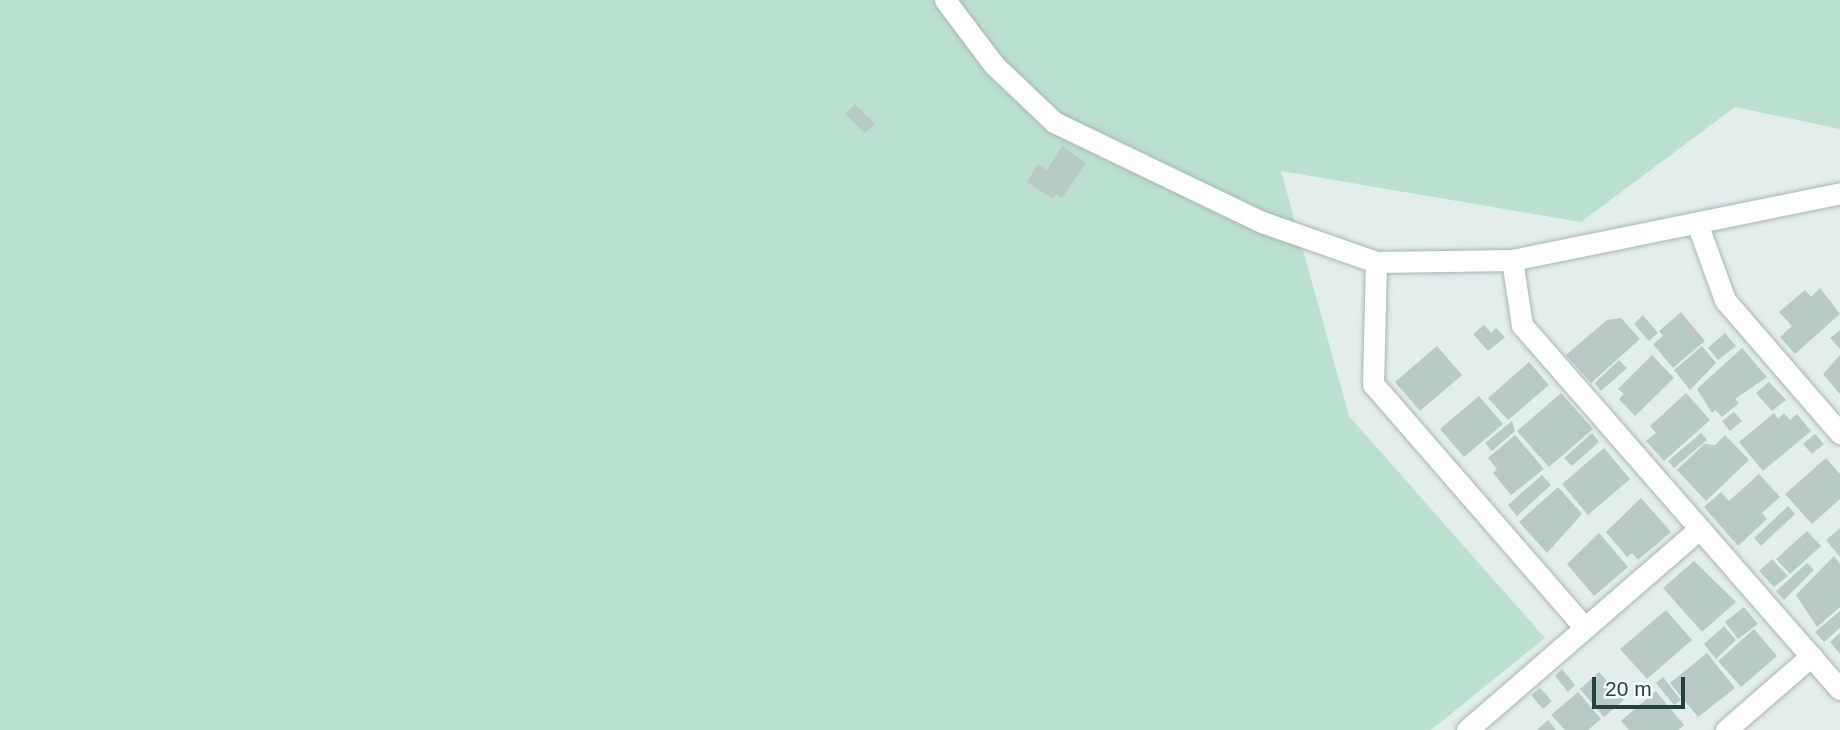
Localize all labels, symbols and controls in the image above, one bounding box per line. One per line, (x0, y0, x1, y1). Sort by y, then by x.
scale bar (1595, 664, 1688, 708)
text: 20 m (1605, 677, 1652, 700)

